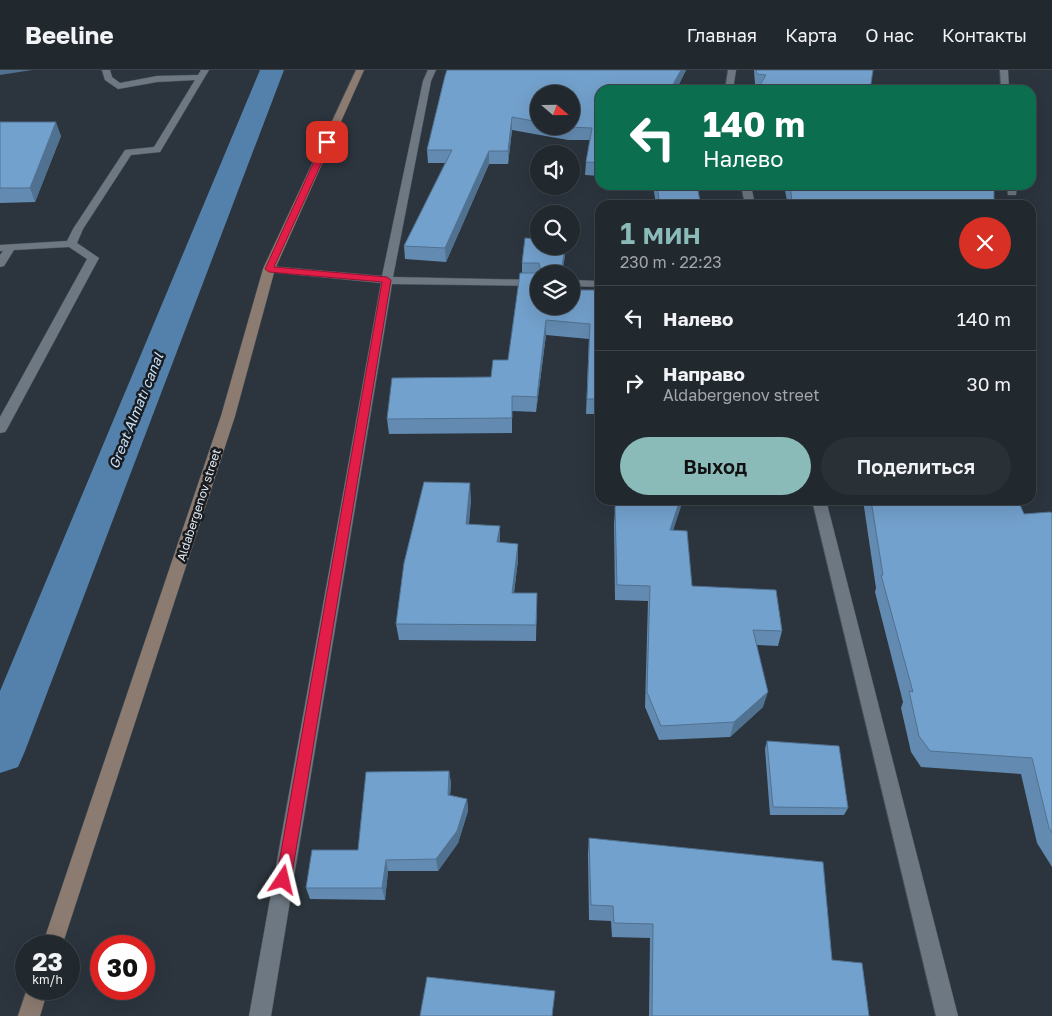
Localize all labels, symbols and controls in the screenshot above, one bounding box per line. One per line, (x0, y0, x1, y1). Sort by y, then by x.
text: Beeline (25, 20, 114, 49)
text: Главная (687, 24, 757, 46)
text: Карта (785, 24, 837, 46)
text: О нас (865, 24, 914, 46)
text: Контакты (942, 24, 1027, 46)
north arrow (530, 85, 580, 135)
map controls (530, 85, 580, 315)
text: 140 m (703, 103, 805, 145)
icon: left (620, 105, 685, 170)
pin (306, 121, 348, 163)
icon: arrive (313, 128, 341, 156)
button: sound (530, 145, 580, 195)
text: Налево (703, 145, 783, 172)
button: search (530, 205, 580, 255)
text: 1 мин (620, 215, 701, 251)
button: close (959, 217, 1011, 269)
text: 230 m · 22:23 (620, 252, 722, 272)
button: layers (530, 265, 580, 315)
icon: left (620, 304, 648, 332)
text: Налево (663, 307, 733, 330)
text: 140 m (957, 307, 1011, 330)
water label: Great Almatı canal (105, 350, 167, 471)
text: Направо (663, 362, 745, 385)
icon: right (620, 369, 648, 397)
text: 30 m (967, 372, 1011, 395)
text: Aldabergenov street (663, 385, 820, 405)
button: Выход (620, 437, 811, 495)
button: Поделиться (821, 437, 1011, 495)
street label: Aldabergenov street (173, 447, 224, 563)
position arrow (256, 853, 308, 905)
speed limit sign: 30 (90, 935, 155, 1000)
text: 23 (32, 946, 63, 977)
text: km/h (32, 972, 63, 987)

